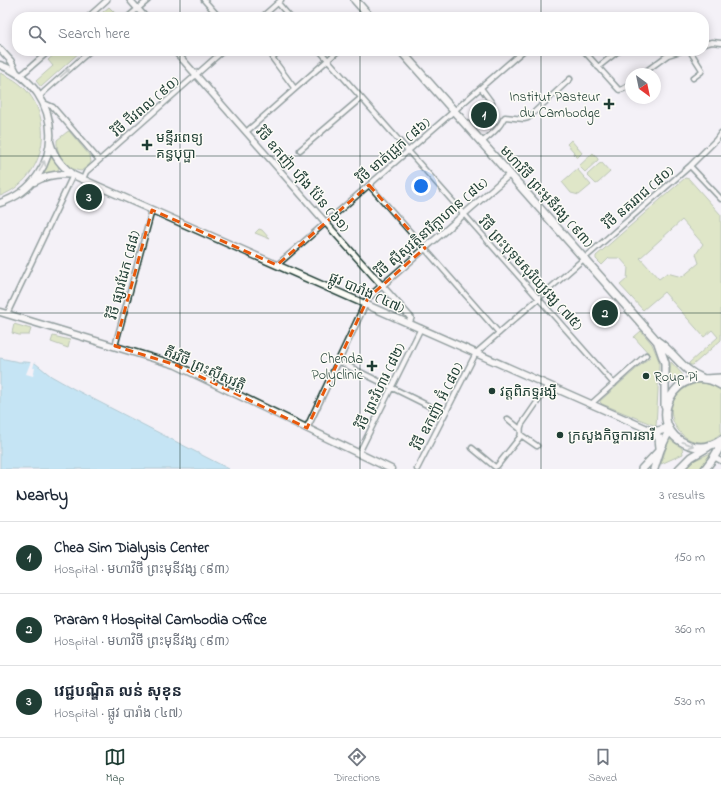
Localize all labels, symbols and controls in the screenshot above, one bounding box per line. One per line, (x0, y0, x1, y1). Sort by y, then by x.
search box (12, 12, 709, 56)
icon: search (26, 23, 48, 45)
text: Search here (58, 23, 130, 45)
north arrow (625, 68, 661, 104)
one-way arrow (60, 69, 70, 78)
street label: វិថី ជីវពល (៩០) (107, 72, 184, 143)
place label: Institut Pasteur du Cambodge (509, 87, 601, 125)
marker: Institut Pasteur du Cambodge (603, 98, 615, 110)
pin: 1 (471, 100, 497, 130)
street label: វិថី មាត់ជ្រូក (៨៦) (352, 113, 436, 190)
street label: វិថី ឧកញ៉ា ហ៊ីង ប៉ែន (៦១) (250, 122, 354, 237)
place label: មន្ទីរពេទ្យ គន្ធបុប្ផា (156, 128, 203, 165)
marker: មន្ទីរពេទ្យ គន្ធបុប្ផា (141, 139, 153, 151)
street label: មហាវិថី ព្រះមុនីវង្ស (៩៣) (494, 141, 598, 253)
one-way arrow (39, 160, 46, 172)
street label: វិថី នគររាជ (៨០) (599, 161, 679, 235)
street label: វិថី ស៊ីសុវត្ថិនារីក្លាហាន (៨៤) (371, 173, 493, 283)
your location (411, 176, 431, 196)
pin: 3 (76, 182, 102, 212)
street label: វិថី ព្រះបុទុមសុរិយ្យវង្ស (៧៥) (473, 212, 587, 336)
street label: វិថី ផ្សារដែក (៨៨) (102, 229, 146, 323)
street label: ផ្លូវ បារាំង (៤៧) (325, 267, 408, 320)
pin: 2 (592, 298, 618, 328)
street label: វិថី ព្រះវិហារ (៨២) (351, 340, 411, 434)
street label: តីរវិថី ព្រះស៊ីសុវត្តិ (160, 342, 249, 397)
place label: Chenda Polyclinic (312, 349, 364, 387)
street label: វិថី ឧកញ៉ា អ៊ំ (៨០) (407, 359, 469, 455)
marker: Chenda Polyclinic (366, 360, 378, 372)
place label: Roup Pi (654, 367, 698, 388)
marker: Roup Pi (641, 371, 651, 381)
place label: វត្តពិភទ្ទរង្សី (500, 382, 557, 403)
marker: វត្តពិភទ្ទរង្សី (487, 386, 497, 396)
place label: ក្រសួងកិច្ចការនារី (568, 426, 655, 447)
marker: ក្រសួងកិច្ចការនារី (555, 430, 565, 440)
one-way arrow (682, 440, 694, 448)
text: Nearby (16, 483, 68, 508)
text: 3 results (659, 486, 705, 505)
text: Chea Sim Dialysis Center (54, 537, 209, 559)
text: 1 (27, 548, 31, 567)
text: 150 m (674, 548, 705, 567)
text: Hospital · មហាវិថី ព្រះមុនីវង្ស (៩៣) (54, 560, 229, 579)
text: Praram 9 Hospital Cambodia Office (54, 609, 267, 631)
text: 2 (26, 620, 32, 639)
text: 360 m (675, 620, 705, 639)
text: Hospital · មហាវិថី ព្រះមុនីវង្ស (៩៣) (54, 632, 229, 651)
text: វេជ្ជបណ្ឌិត លន់ សុខុន (54, 681, 182, 703)
text: 3 (26, 692, 32, 711)
text: 530 m (673, 692, 705, 711)
text: Hospital · ផ្លូវ បារាំង (៤៧) (54, 704, 182, 723)
tab: Map (104, 746, 126, 786)
tab: Directions (334, 746, 380, 786)
tab: Saved (588, 746, 617, 786)

